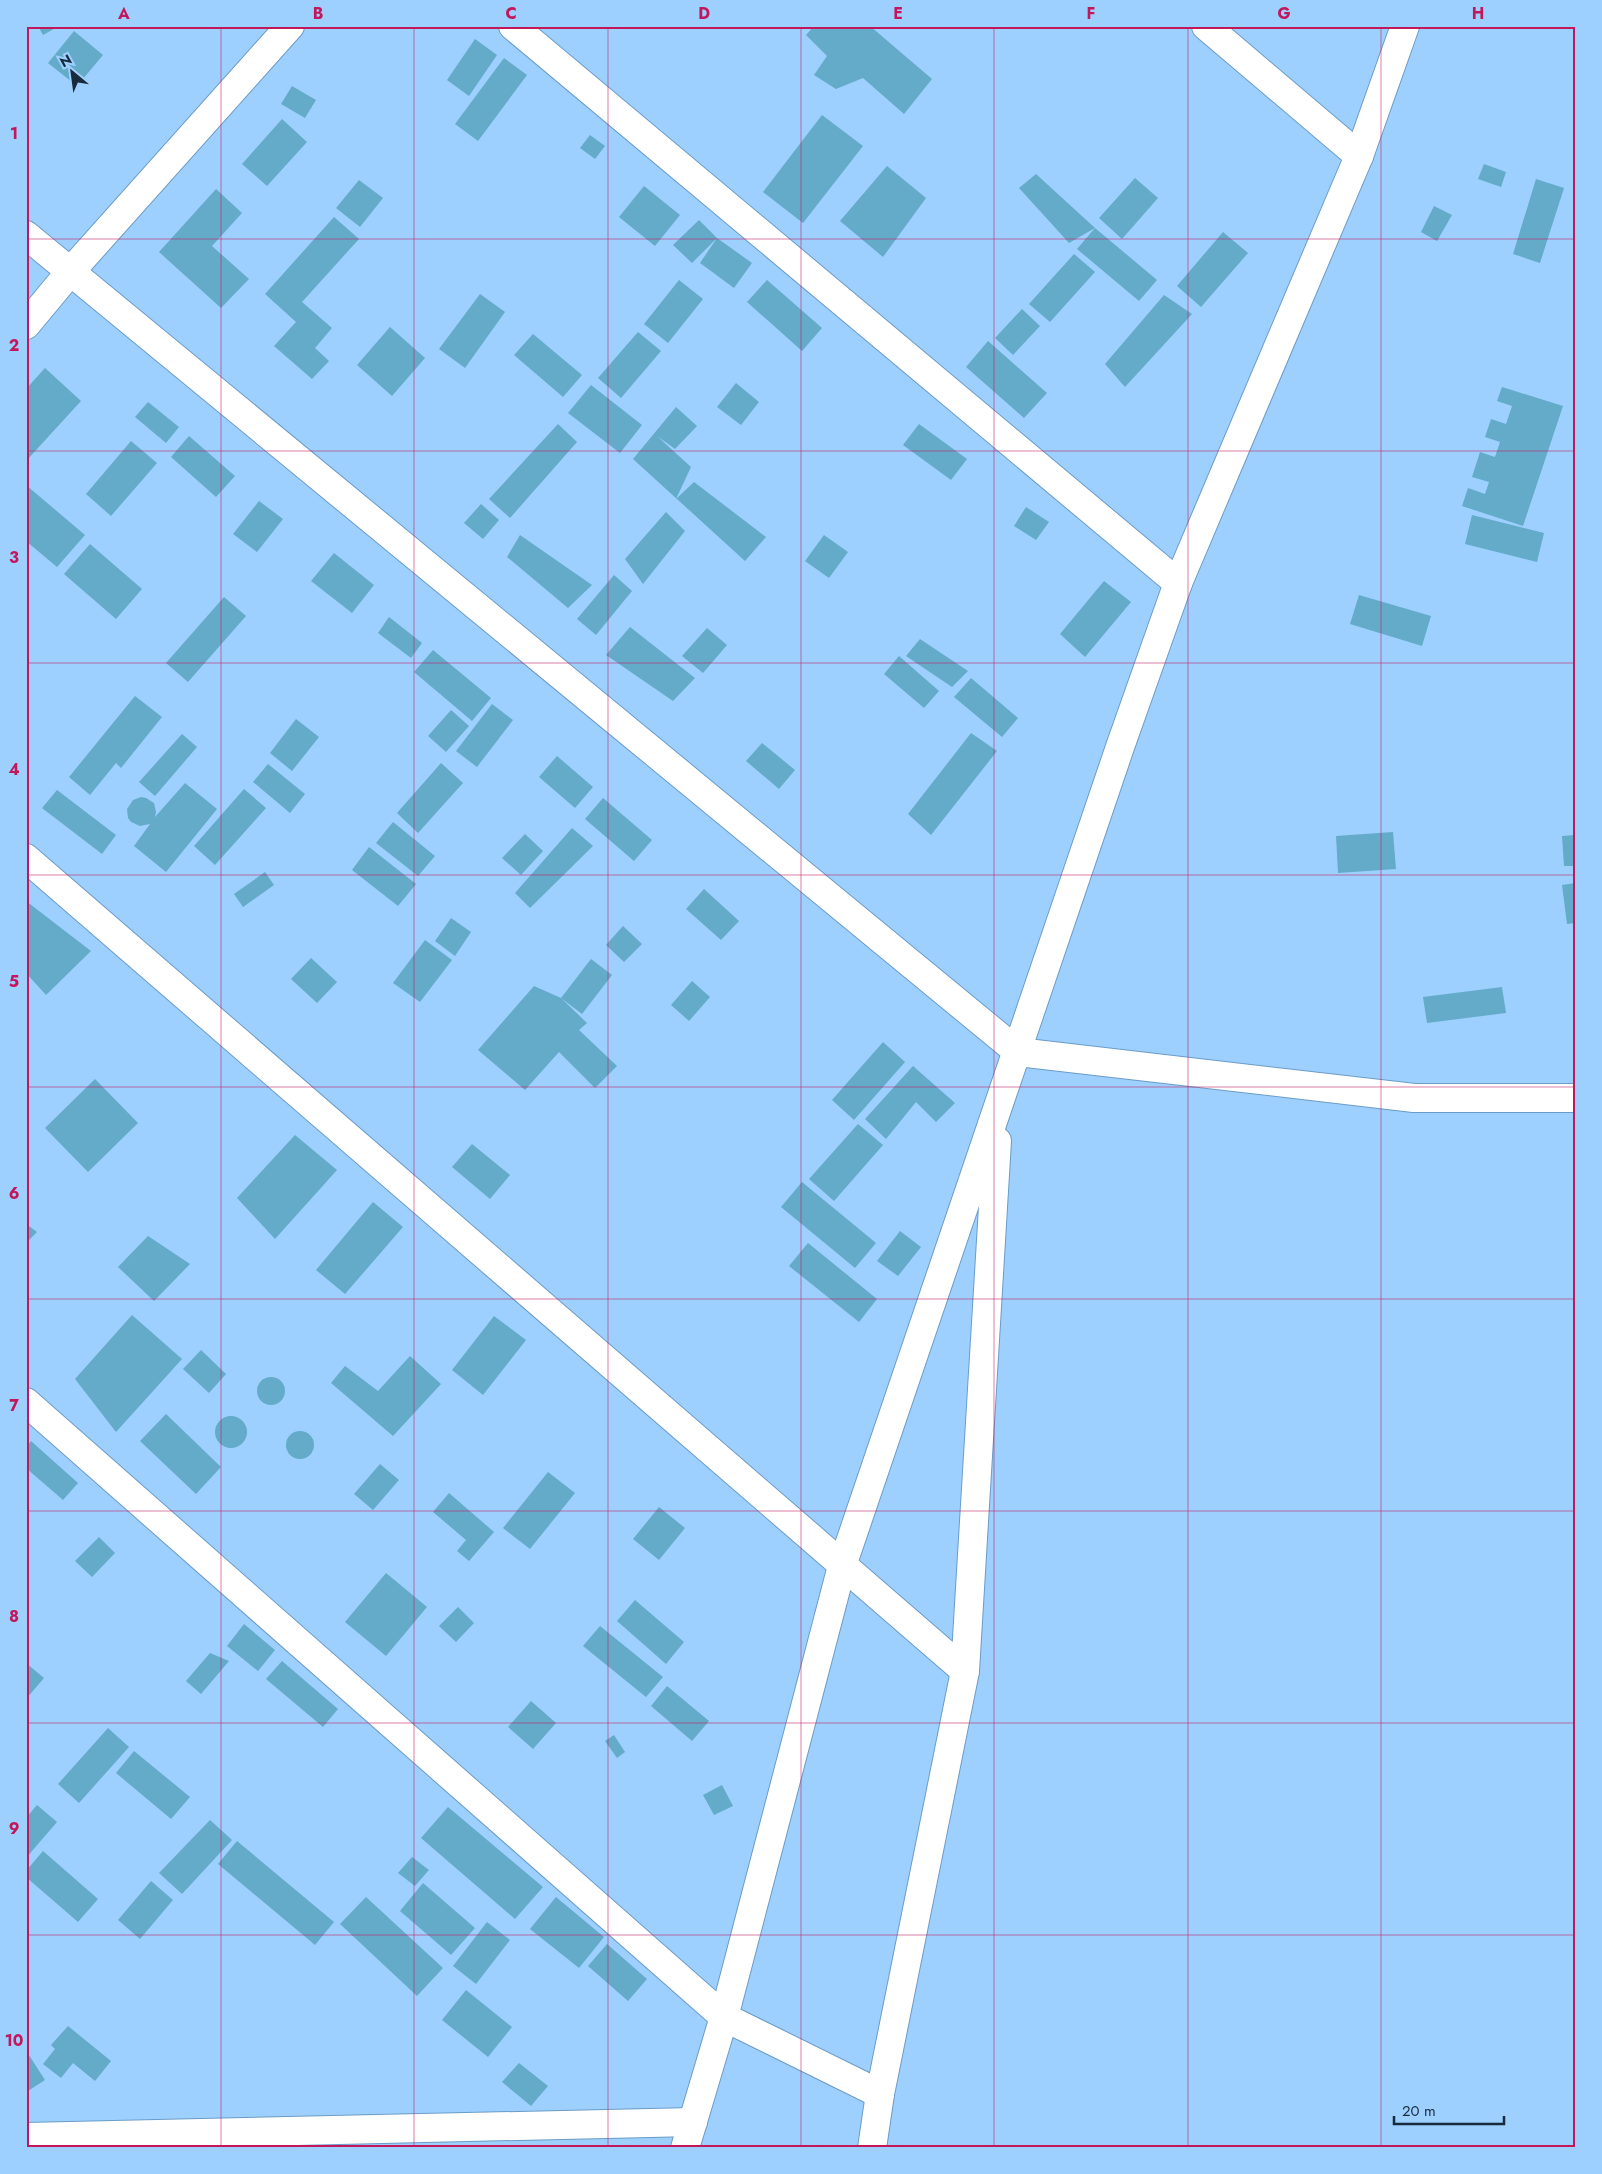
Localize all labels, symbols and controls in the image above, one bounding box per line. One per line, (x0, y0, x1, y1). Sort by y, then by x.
text: A (117, 2, 130, 25)
text: B (313, 2, 323, 25)
text: C (505, 2, 517, 25)
text: D (698, 2, 710, 25)
text: E (893, 2, 903, 25)
text: F (1087, 2, 1095, 25)
text: G (1277, 2, 1291, 25)
text: H (1472, 2, 1484, 25)
north arrow (48, 48, 98, 98)
text: N (56, 49, 75, 72)
text: 1 (10, 122, 18, 145)
text: 2 (9, 334, 19, 357)
text: 3 (9, 546, 19, 569)
text: 4 (8, 758, 20, 781)
text: 5 (9, 970, 19, 993)
text: 6 (9, 1182, 19, 1205)
text: 7 (9, 1394, 19, 1417)
text: 8 (9, 1605, 19, 1628)
text: 9 (9, 1817, 19, 1840)
text: 10 (5, 2029, 23, 2052)
scale bar (1394, 2094, 1504, 2126)
text: 20 m (1402, 2100, 1436, 2122)

